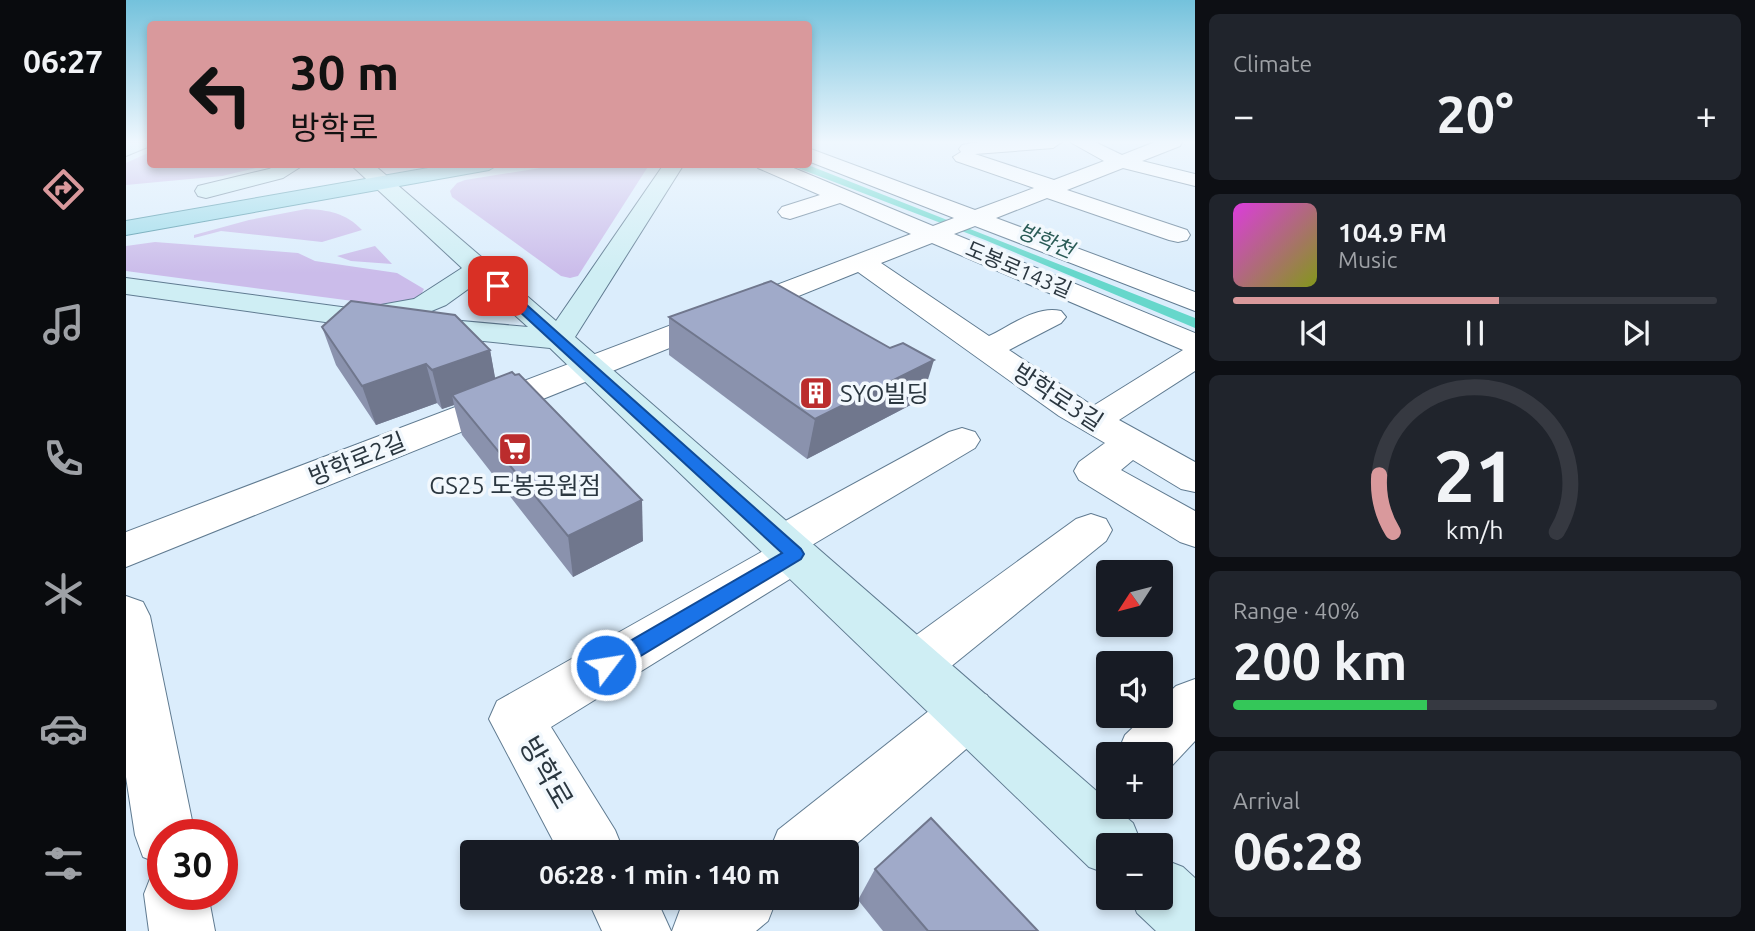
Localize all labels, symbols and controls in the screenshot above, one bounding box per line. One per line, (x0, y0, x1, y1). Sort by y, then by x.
text: 06:27 (23, 43, 103, 79)
text: 30 m (290, 44, 399, 99)
icon: left (175, 49, 266, 140)
text: Climate (1233, 51, 1312, 76)
text: 20° (1436, 85, 1514, 143)
text: − (1233, 94, 1254, 136)
text: + (1696, 94, 1717, 136)
text: 방학로 (290, 109, 378, 145)
icon: directions (39, 165, 88, 214)
water label: 방학천 (1015, 218, 1080, 263)
text: 104.9 FM (1338, 218, 1447, 247)
street label: 도봉로143길 (962, 236, 1076, 302)
text: Music (1338, 247, 1397, 272)
pin (468, 256, 528, 316)
icon: arrive (479, 267, 517, 305)
icon: music (39, 300, 88, 349)
icon: previous (1295, 314, 1333, 352)
icon: pause (1456, 314, 1494, 352)
icon: next (1617, 314, 1655, 352)
street label: 방학로3길 (1008, 358, 1108, 436)
building icon: SYO빌딩 (797, 374, 835, 412)
place label: SYO빌딩 (840, 380, 928, 407)
street label: 방학로2길 (305, 427, 409, 491)
supermarket icon: GS25 도봉공원점 (496, 430, 534, 468)
icon: phone (39, 434, 88, 483)
text: 21 (1434, 434, 1516, 516)
place label: GS25 도봉공원점 (429, 472, 601, 499)
text: km/h (1446, 515, 1504, 543)
north arrow (1096, 560, 1172, 637)
map controls (1096, 560, 1173, 910)
icon: climate (39, 569, 88, 618)
text: Range · 40% (1233, 598, 1360, 623)
position arrow (569, 628, 643, 702)
text: 200 km (1233, 632, 1407, 690)
button: sound (1096, 651, 1173, 728)
icon: car (39, 704, 88, 753)
street label: 방학로 (514, 731, 580, 813)
button: + (1096, 742, 1173, 819)
text: Arrival (1233, 788, 1300, 813)
speed limit sign: 30 (147, 819, 238, 910)
text: 06:28 (1233, 822, 1363, 880)
button: − (1096, 833, 1173, 910)
icon: filters (39, 839, 88, 888)
text: 06:28 · 1 min · 140 m (539, 860, 780, 889)

